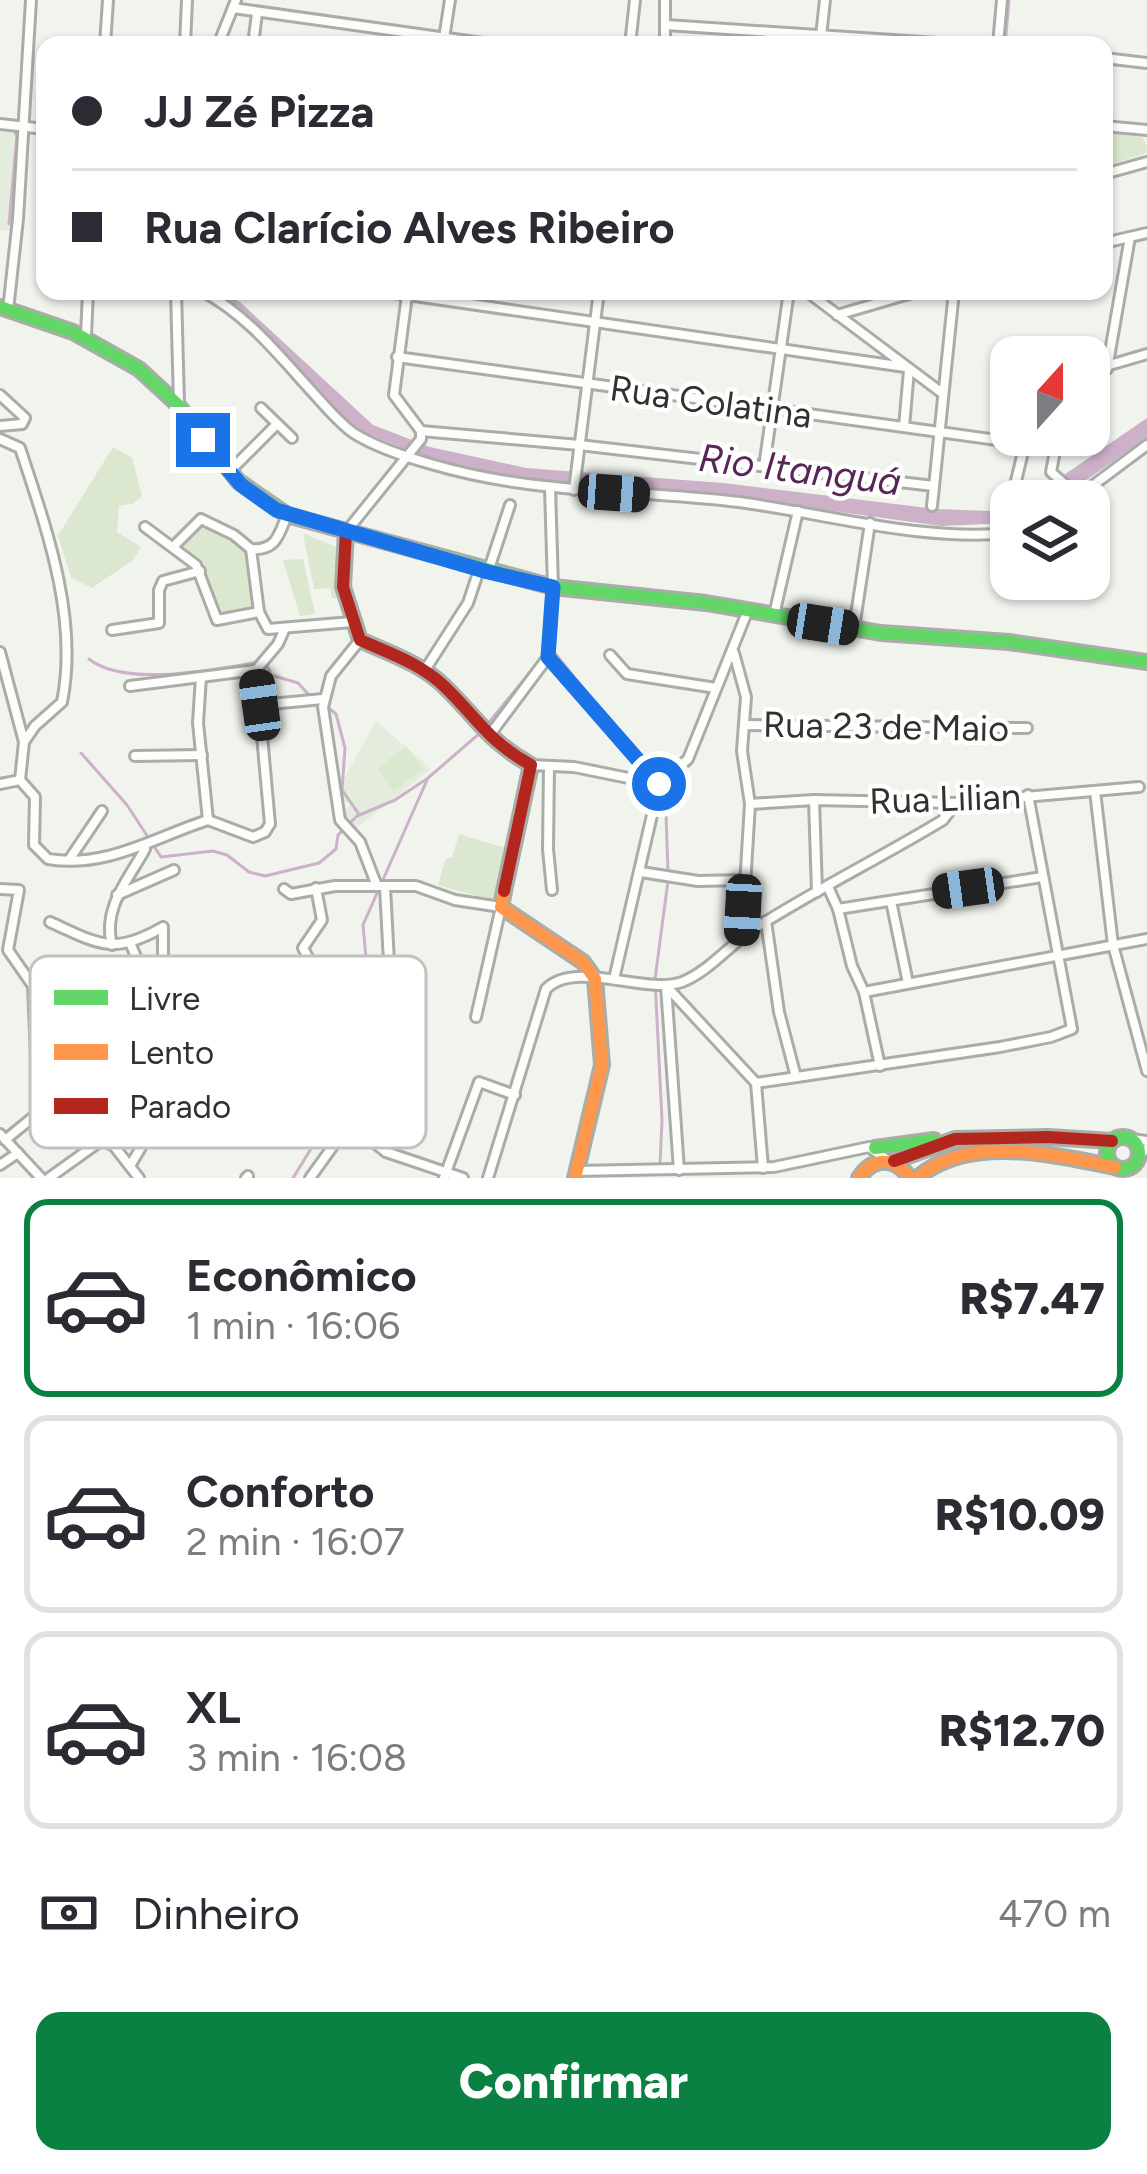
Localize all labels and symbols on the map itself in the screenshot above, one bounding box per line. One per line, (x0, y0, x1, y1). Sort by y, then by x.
north arrow (990, 336, 1110, 456)
street label: Rua Colatina (607, 366, 815, 437)
route end (176, 413, 230, 467)
water label: Rio Itanguá (696, 434, 904, 505)
car (577, 473, 651, 513)
car (785, 601, 861, 647)
car (237, 667, 283, 743)
street label: Rua 23 de Maio (763, 703, 1009, 750)
route start (632, 757, 686, 811)
street label: Rua Lilian (868, 774, 1022, 823)
car (930, 865, 1006, 911)
car (723, 873, 763, 947)
legend (30, 956, 426, 1148)
text: Livre (129, 979, 200, 1018)
text: Lento (129, 1033, 214, 1072)
text: Parado (129, 1087, 231, 1126)

